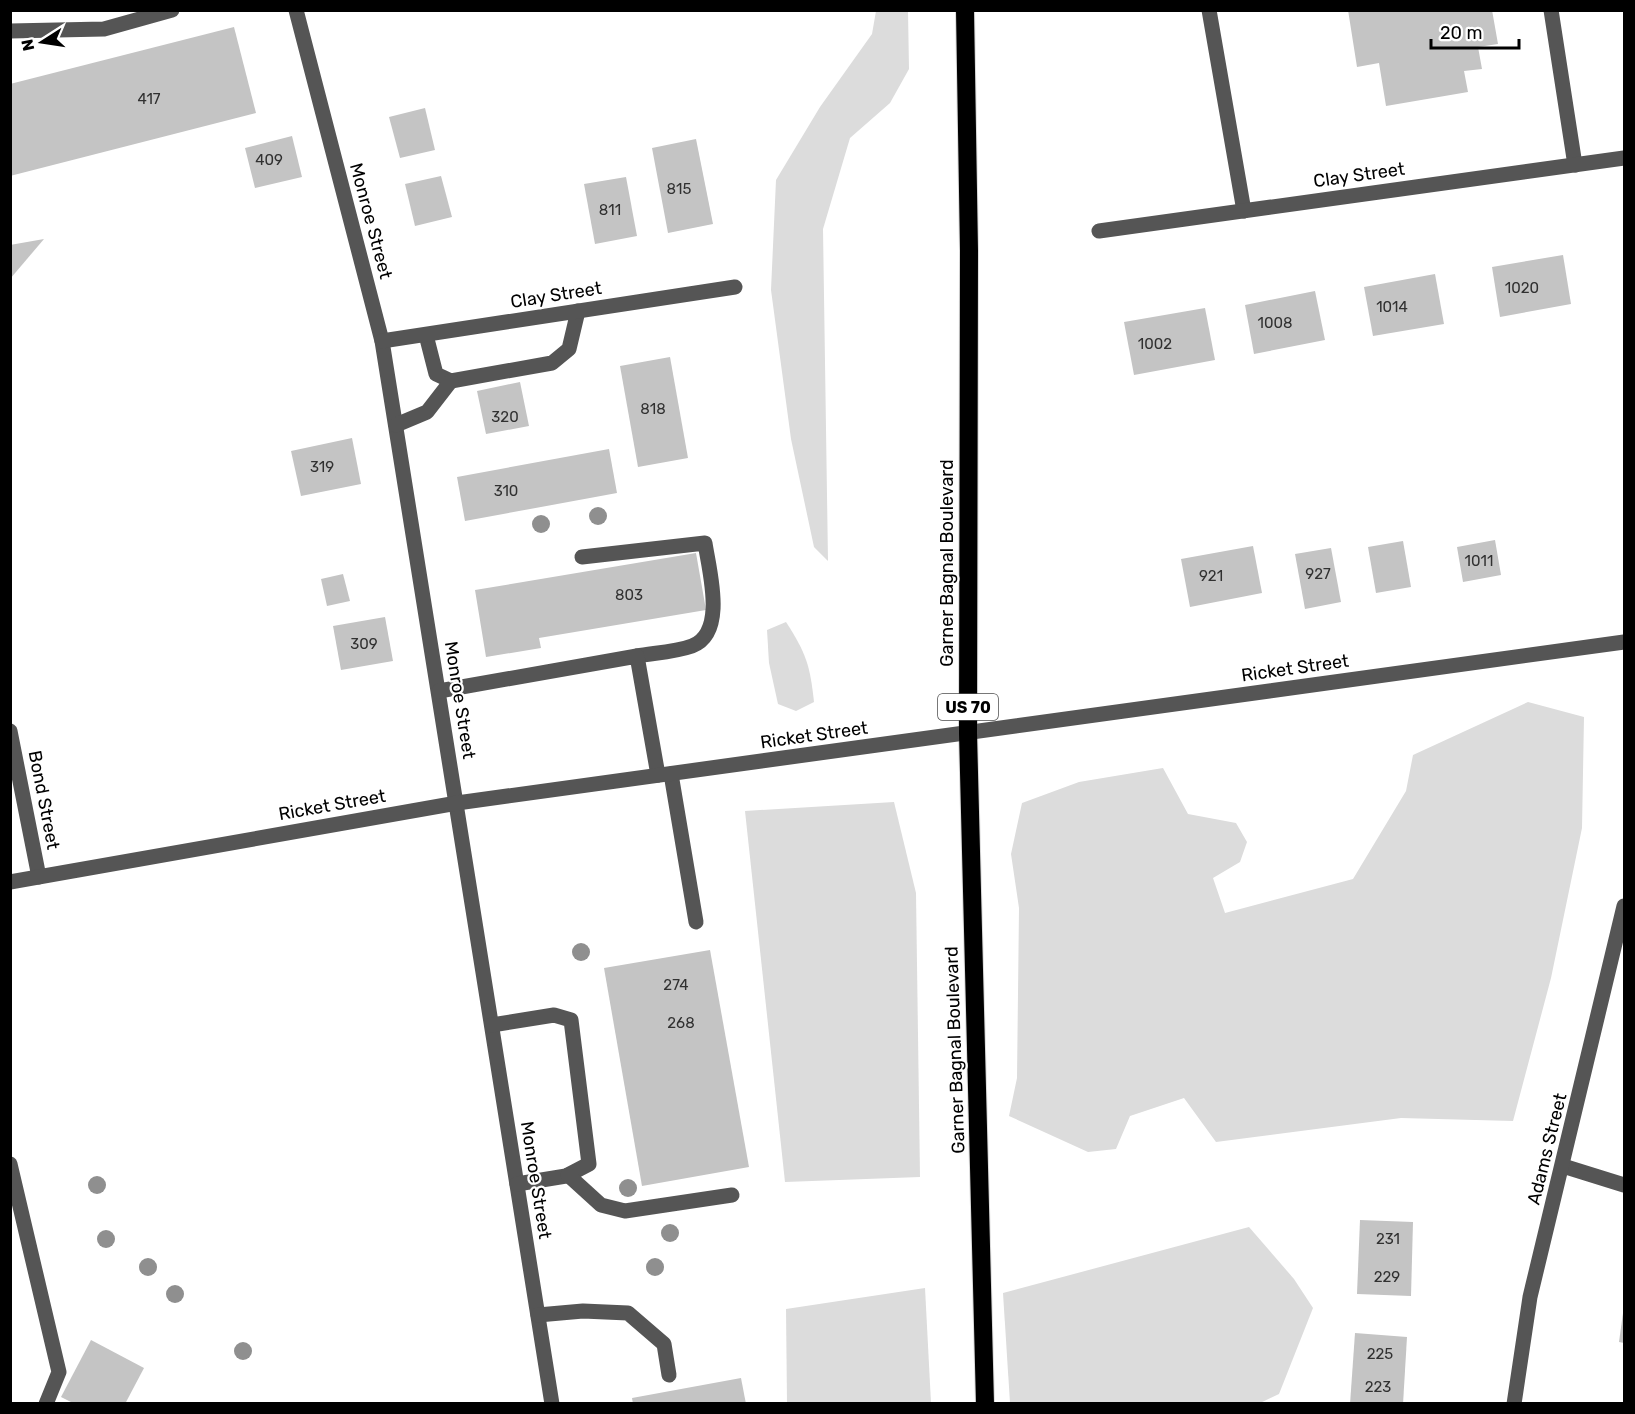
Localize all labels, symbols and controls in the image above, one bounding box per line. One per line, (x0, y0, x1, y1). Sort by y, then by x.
north arrow (12, 12, 72, 72)
scale bar (1431, 12, 1520, 50)
text: 20 m (1440, 22, 1482, 44)
text: N (17, 37, 38, 53)
house number: 417 (137, 90, 161, 108)
house number: 409 (255, 151, 283, 169)
street label: Clay Street (1312, 158, 1406, 192)
street label: Monroe Street (345, 161, 397, 281)
house number: 815 (667, 180, 692, 198)
house number: 811 (599, 201, 621, 219)
street label: Clay Street (509, 277, 603, 313)
house number: 1020 (1505, 279, 1539, 297)
house number: 1014 (1376, 298, 1408, 316)
house number: 1008 (1257, 314, 1293, 332)
house number: 1002 (1138, 335, 1172, 353)
house number: 818 (640, 400, 666, 418)
house number: 320 (491, 408, 519, 426)
house number: 319 (310, 458, 334, 476)
street label: Garner Bagnal Boulevard (936, 459, 958, 667)
house number: 310 (494, 482, 518, 500)
house number: 1011 (1465, 552, 1493, 570)
house number: 927 (1305, 565, 1331, 583)
house number: 921 (1199, 567, 1223, 585)
house number: 803 (615, 586, 643, 604)
house number: 309 (350, 635, 378, 653)
street label: Monroe Street (440, 639, 480, 761)
street label: Ricket Street (1240, 650, 1350, 686)
road number: US 70 (938, 694, 998, 720)
street label: Ricket Street (759, 717, 869, 753)
street label: Bond Street (24, 749, 64, 851)
street label: Ricket Street (277, 785, 387, 825)
street label: Garner Bagnal Boulevard (940, 946, 970, 1154)
house number: 274 (663, 976, 689, 994)
house number: 268 (667, 1014, 695, 1032)
street label: Adams Street (1523, 1091, 1571, 1207)
street label: Monroe Street (516, 1119, 556, 1241)
house number: 231 (1376, 1230, 1400, 1248)
house number: 229 (1374, 1268, 1400, 1286)
house number: 225 (1367, 1345, 1393, 1363)
house number: 223 (1365, 1378, 1391, 1396)

